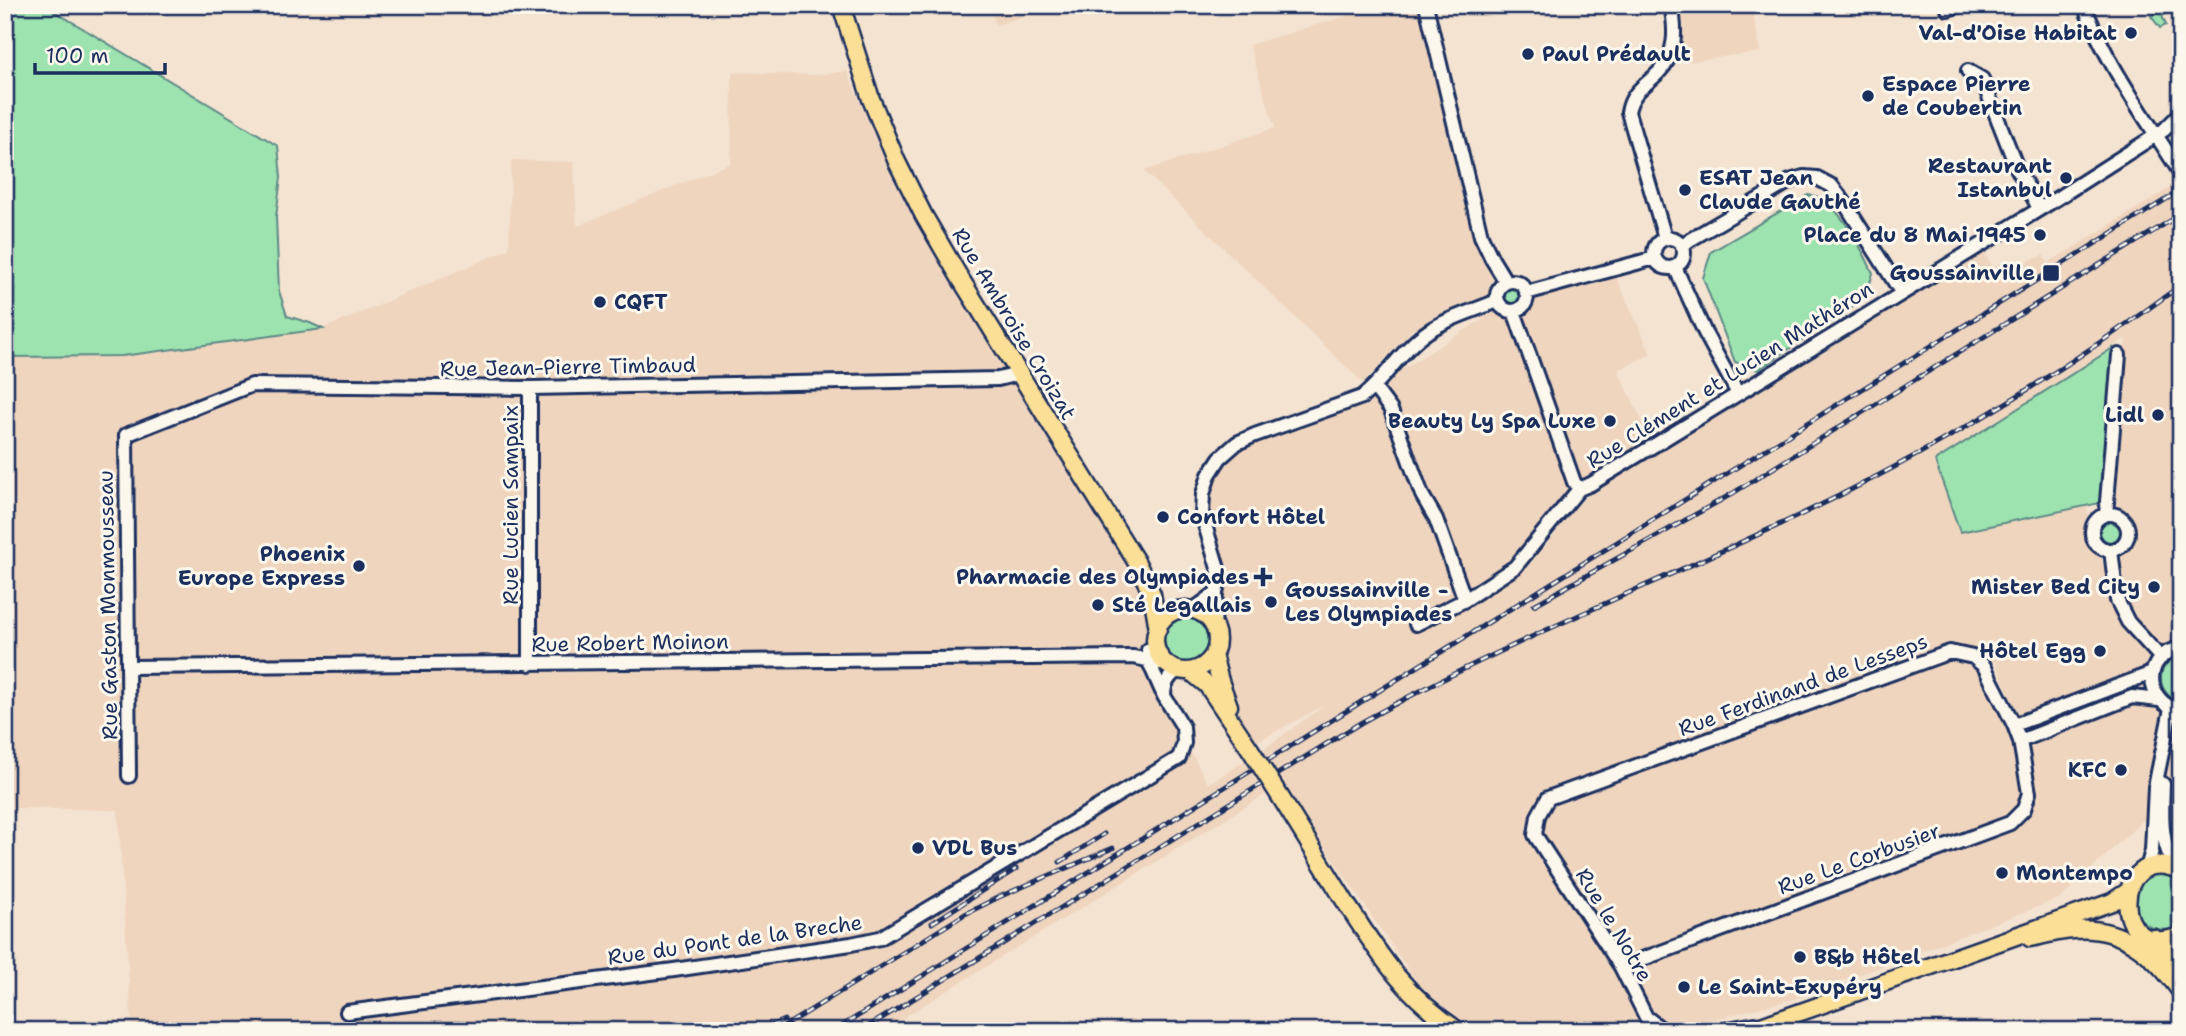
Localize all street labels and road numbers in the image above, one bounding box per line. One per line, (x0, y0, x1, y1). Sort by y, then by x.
street label: Rue Ambroise Croizat (946, 223, 1082, 425)
street label: Rue Clément et Lucien Mathéron (1581, 275, 1879, 475)
street label: Rue Jean-Pierre Timbaud (440, 351, 696, 383)
street label: Rue Lucien Sampaix (497, 405, 525, 605)
street label: Rue Gaston Monmousseau (92, 470, 124, 740)
street label: Rue Robert Moinon (531, 627, 729, 659)
street label: Rue Ferdinand de Lesseps (1675, 627, 1931, 743)
street label: Rue Le Corbusier (1774, 817, 1944, 901)
street label: Rue le Notre (1569, 863, 1659, 987)
street label: Rue du Pont de la Breche (606, 908, 864, 972)

